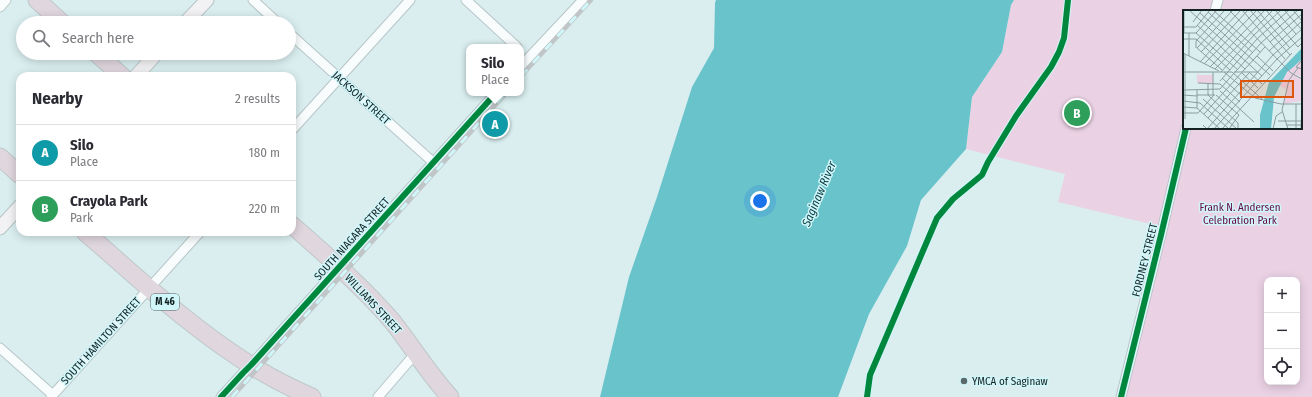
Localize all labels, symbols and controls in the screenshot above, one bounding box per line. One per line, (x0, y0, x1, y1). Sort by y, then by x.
inset map (1183, 10, 1302, 129)
search box (16, 16, 296, 60)
icon: search (30, 27, 52, 49)
text: Search here (62, 29, 134, 47)
popup (466, 44, 524, 96)
text: Silo (481, 54, 505, 72)
street label: JACKSON STREET (329, 69, 393, 128)
text: Place (481, 72, 509, 87)
text: Nearby (32, 88, 83, 109)
text: 2 results (235, 91, 280, 106)
pin: B (1064, 98, 1090, 128)
pin: A (482, 109, 508, 139)
text: Silo (70, 136, 94, 154)
text: A (41, 145, 49, 160)
text: 180 m (249, 145, 280, 160)
text: Place (70, 154, 98, 169)
water label: Saginaw River (799, 159, 839, 229)
your location (750, 191, 770, 211)
text: Crayola Park (70, 192, 148, 210)
street label: SOUTH NIAGARA STREET (312, 194, 393, 283)
text: B (41, 201, 49, 216)
text: 220 m (249, 201, 280, 216)
park label: Frank N. Andersen Celebration Park (1200, 201, 1280, 227)
text: Park (70, 210, 93, 225)
street label: FORDNEY STREET (1130, 221, 1161, 298)
street label: WILLIAMS STREET (342, 271, 405, 337)
map controls (1264, 277, 1300, 385)
button: + (1264, 277, 1300, 313)
street label: SOUTH HAMILTON STREET (58, 294, 144, 387)
road number: M 46 (151, 294, 179, 310)
button: − (1264, 313, 1300, 349)
button: locate (1264, 349, 1300, 385)
place label: YMCA of Saginaw (972, 375, 1048, 388)
marker: YMCA of Saginaw (959, 376, 969, 386)

